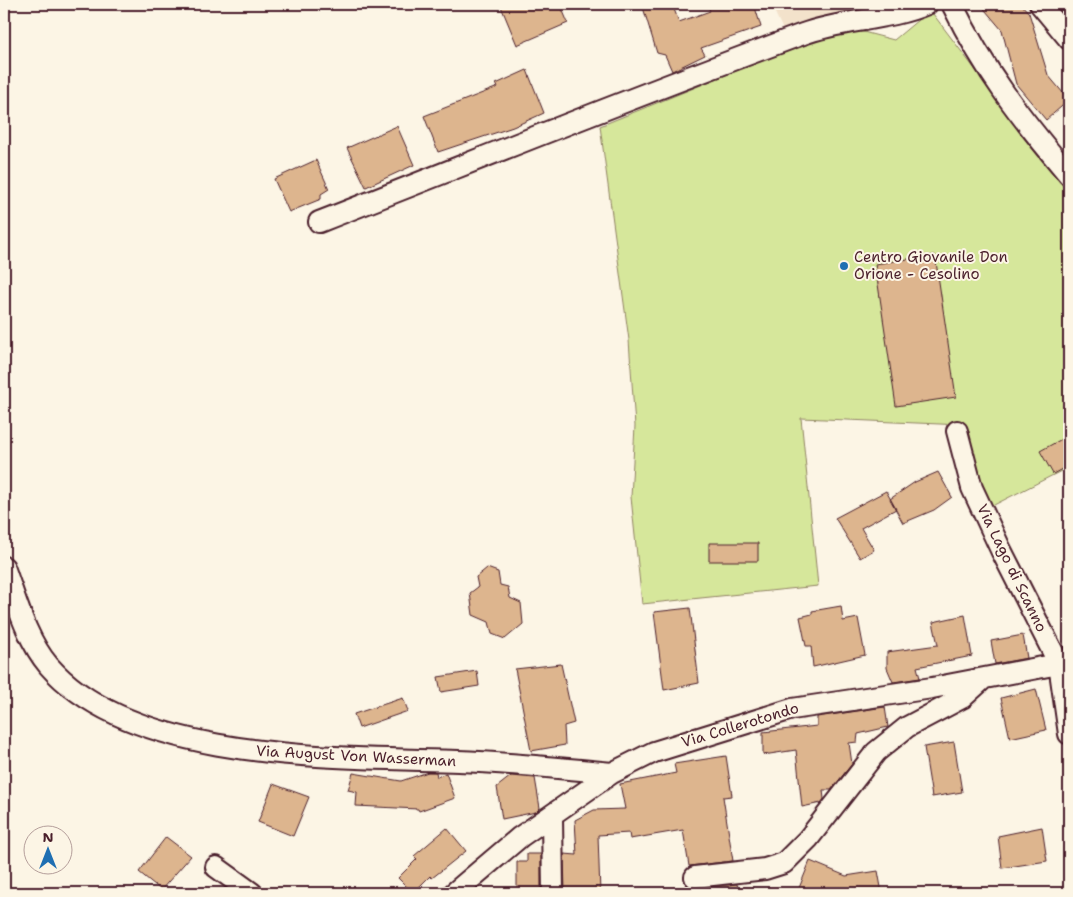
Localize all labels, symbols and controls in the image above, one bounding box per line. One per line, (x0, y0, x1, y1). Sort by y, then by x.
place label: Centro Giovanile Don Orione - Cesolino (854, 247, 1008, 284)
marker: Centro Giovanile Don Orione - Cesolino (838, 260, 850, 272)
street label: Via Lago di Scanno (972, 501, 1052, 635)
street label: Via Collerotondo (679, 698, 801, 752)
street label: Via August Von Wasserman (255, 741, 457, 771)
north arrow (22, 824, 72, 874)
text: N (42, 828, 54, 846)

